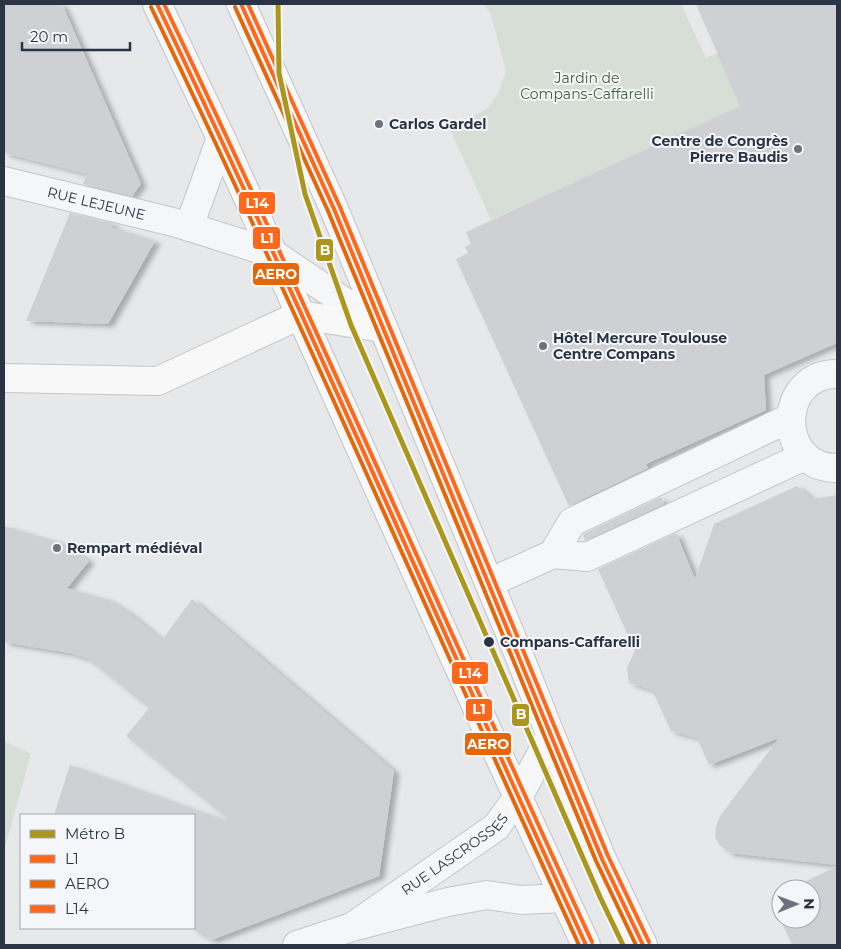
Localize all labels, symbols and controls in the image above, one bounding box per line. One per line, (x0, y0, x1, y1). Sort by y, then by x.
scale bar (22, 20, 130, 52)
text: 20 m (30, 27, 68, 46)
park label: Jardin de Compans-Caffarelli (520, 69, 654, 103)
place label: Carlos Gardel (389, 115, 487, 133)
marker: Carlos Gardel (373, 118, 385, 130)
place label: Centre de Congrès Pierre Baudis (652, 132, 789, 166)
marker: Centre de Congrès Pierre Baudis (792, 143, 804, 155)
street label: RUE LEJEUNE (46, 183, 147, 224)
line badge: L14 (238, 191, 276, 215)
text: L14 (245, 194, 269, 212)
line badge: L1 (252, 226, 281, 250)
text: L1 (260, 229, 274, 247)
line badge: B (315, 238, 334, 262)
text: B (320, 241, 331, 259)
line badge: AERO (252, 262, 300, 286)
text: AERO (254, 265, 297, 283)
place label: Hôtel Mercure Toulouse Centre Compans (553, 329, 727, 363)
marker: Hôtel Mercure Toulouse Centre Compans (537, 340, 549, 352)
place label: Rempart médiéval (67, 539, 202, 557)
marker: Rempart médiéval (51, 542, 63, 554)
place label: Compans-Caffarelli (500, 633, 640, 651)
marker: Compans-Caffarelli (482, 635, 496, 649)
line badge: L14 (451, 661, 489, 685)
text: L14 (458, 664, 482, 682)
line badge: L1 (465, 698, 493, 722)
text: L1 (472, 700, 486, 718)
line badge: B (511, 703, 530, 727)
text: B (516, 705, 527, 723)
line badge: AERO (464, 732, 512, 756)
text: AERO (466, 735, 509, 753)
street label: RUE LASCROSSES (398, 810, 512, 899)
legend (20, 814, 195, 929)
text: Métro B (65, 824, 125, 843)
text: L1 (65, 849, 79, 868)
text: AERO (65, 874, 109, 893)
north arrow (771, 879, 821, 929)
text: N (800, 898, 818, 910)
text: L14 (65, 899, 89, 918)

